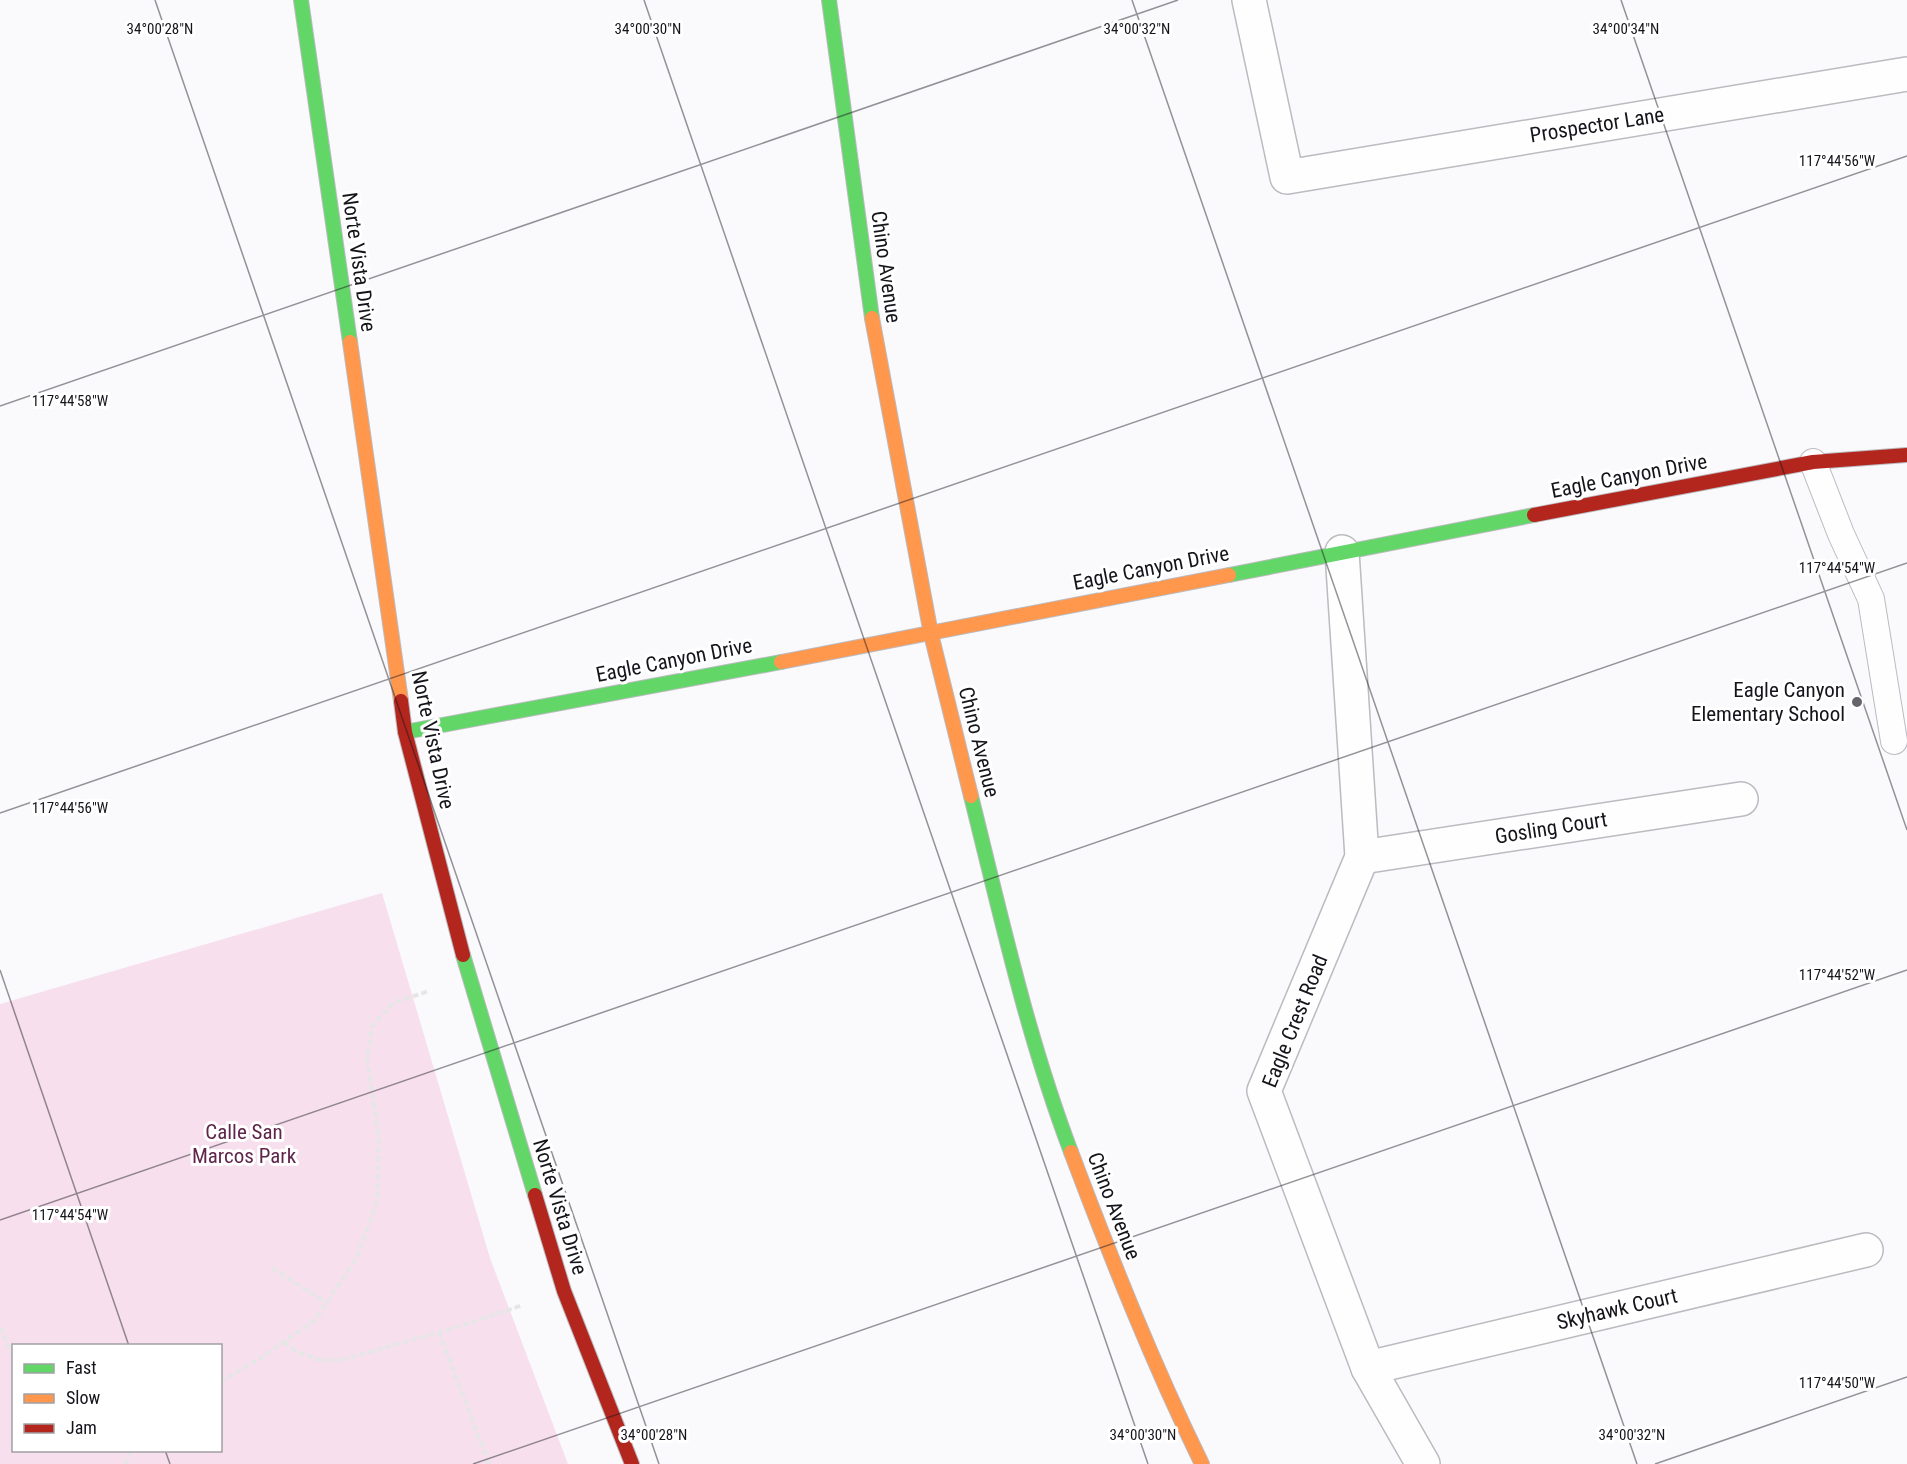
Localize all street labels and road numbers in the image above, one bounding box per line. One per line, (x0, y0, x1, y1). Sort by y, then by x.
street label: Prospector Lane (1528, 103, 1666, 147)
street label: Norte Vista Drive (337, 191, 381, 333)
street label: Chino Avenue (866, 209, 906, 325)
street label: Eagle Canyon Drive (1549, 449, 1709, 503)
street label: Eagle Canyon Drive (1071, 541, 1231, 595)
street label: Eagle Canyon Drive (594, 633, 754, 687)
street label: Norte Vista Drive (407, 669, 459, 811)
street label: Chino Avenue (954, 684, 1004, 800)
street label: Gosling Court (1493, 807, 1609, 849)
street label: Eagle Crest Road (1257, 951, 1333, 1091)
street label: Norte Vista Drive (528, 1136, 592, 1278)
street label: Chino Avenue (1083, 1149, 1145, 1263)
street label: Skyhawk Court (1554, 1283, 1680, 1335)

